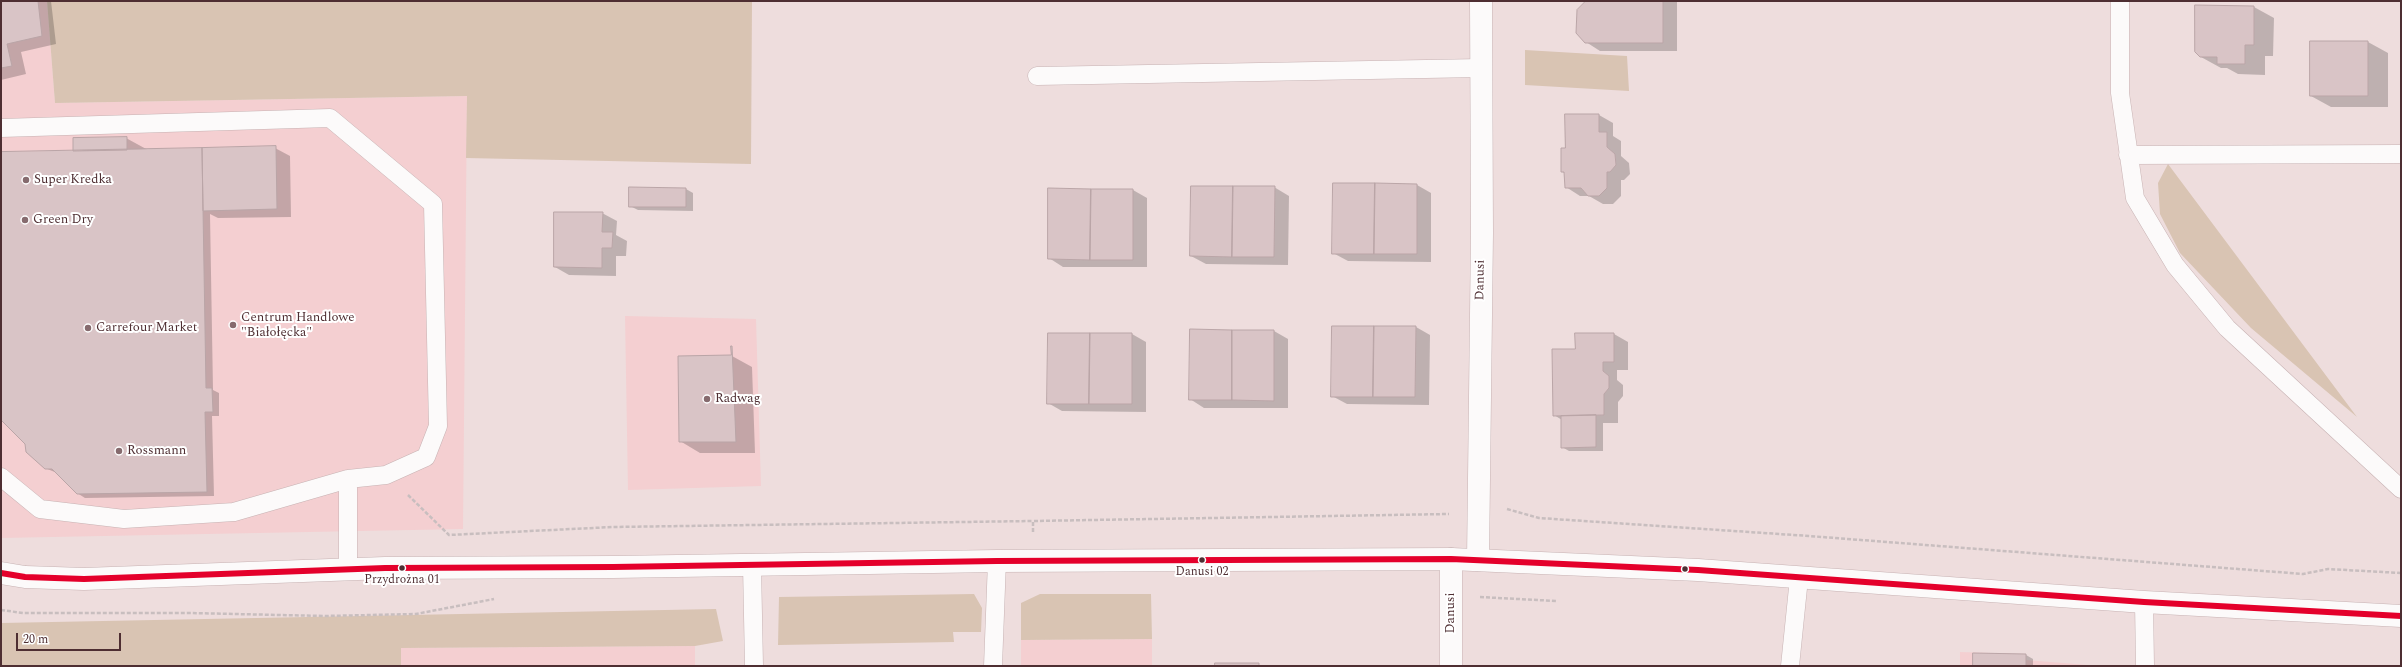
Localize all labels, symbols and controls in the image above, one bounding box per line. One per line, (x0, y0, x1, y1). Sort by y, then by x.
place label: Super Kredka (34, 172, 112, 188)
marker: Super Kredka (21, 175, 31, 185)
place label: Green Dry (33, 212, 93, 228)
marker: Green Dry (20, 215, 30, 225)
street label: Danusi (1473, 259, 1489, 301)
place label: Centrum Handlowe "Białołęcka" (241, 310, 355, 341)
place label: Carrefour Market (96, 320, 197, 336)
marker: Centrum Handlowe "Białołęcka" (228, 320, 238, 330)
marker: Carrefour Market (83, 323, 93, 333)
place label: Radwag (715, 391, 761, 407)
marker: Radwag (702, 394, 712, 404)
place label: Rossmann (127, 443, 186, 459)
marker: Rossmann (114, 446, 124, 456)
marker: Danusi 02 (1197, 555, 1207, 565)
marker: Przydrożna 01 (397, 563, 407, 573)
unlabelled marker (1680, 564, 1690, 574)
place label: Danusi 02 (1176, 566, 1228, 580)
place label: Przydrożna 01 (364, 574, 440, 588)
street label: Danusi (1443, 593, 1459, 633)
scale bar (18, 625, 123, 651)
text: 20 m (23, 630, 48, 649)

